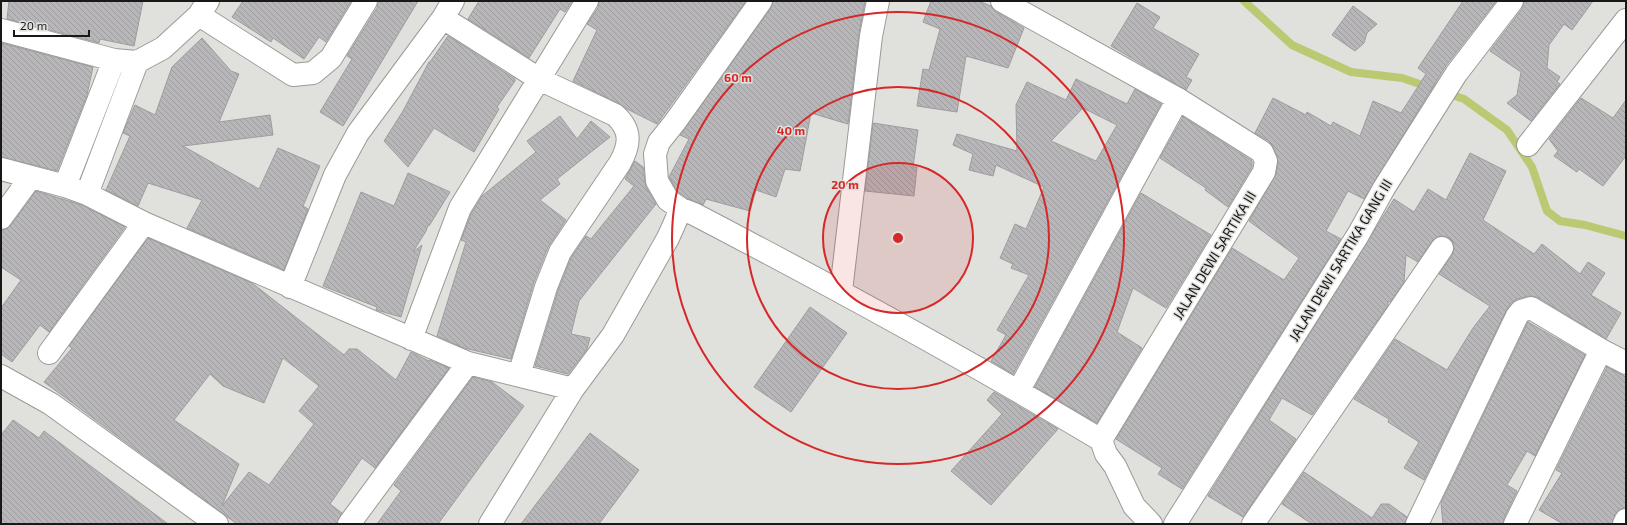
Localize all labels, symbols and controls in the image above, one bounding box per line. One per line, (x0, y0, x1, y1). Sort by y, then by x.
scale bar (14, 12, 89, 38)
text: 20 m (20, 18, 47, 32)
text: 60 m (724, 70, 752, 84)
text: 40 m (777, 123, 805, 137)
street label: JALAN DEWI SARTIKA GANG III (1285, 176, 1395, 344)
text: 20 m (831, 177, 859, 191)
street label: JALAN DEWI SARTIKA III (1169, 188, 1259, 322)
centre of rings (891, 231, 905, 245)

